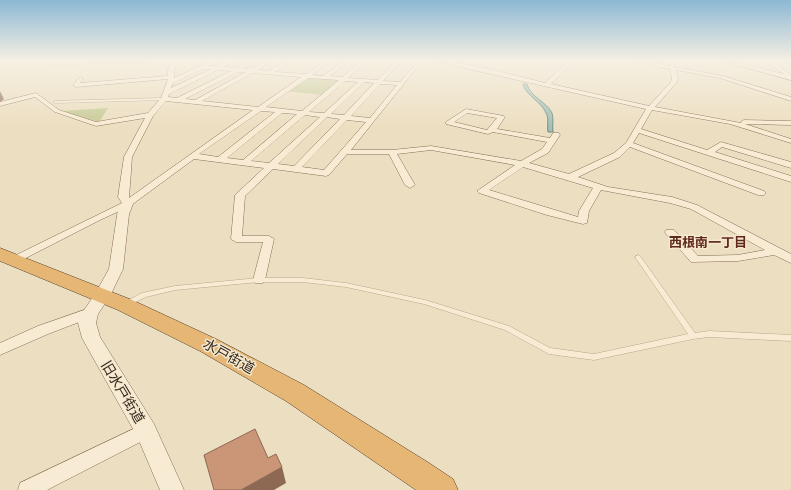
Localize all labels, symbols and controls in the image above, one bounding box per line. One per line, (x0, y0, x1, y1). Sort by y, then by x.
district label: 西根南一丁目 (669, 234, 747, 251)
street label: 水戸街道 (200, 335, 258, 377)
street label: 旧水戸街道 (97, 357, 149, 427)

